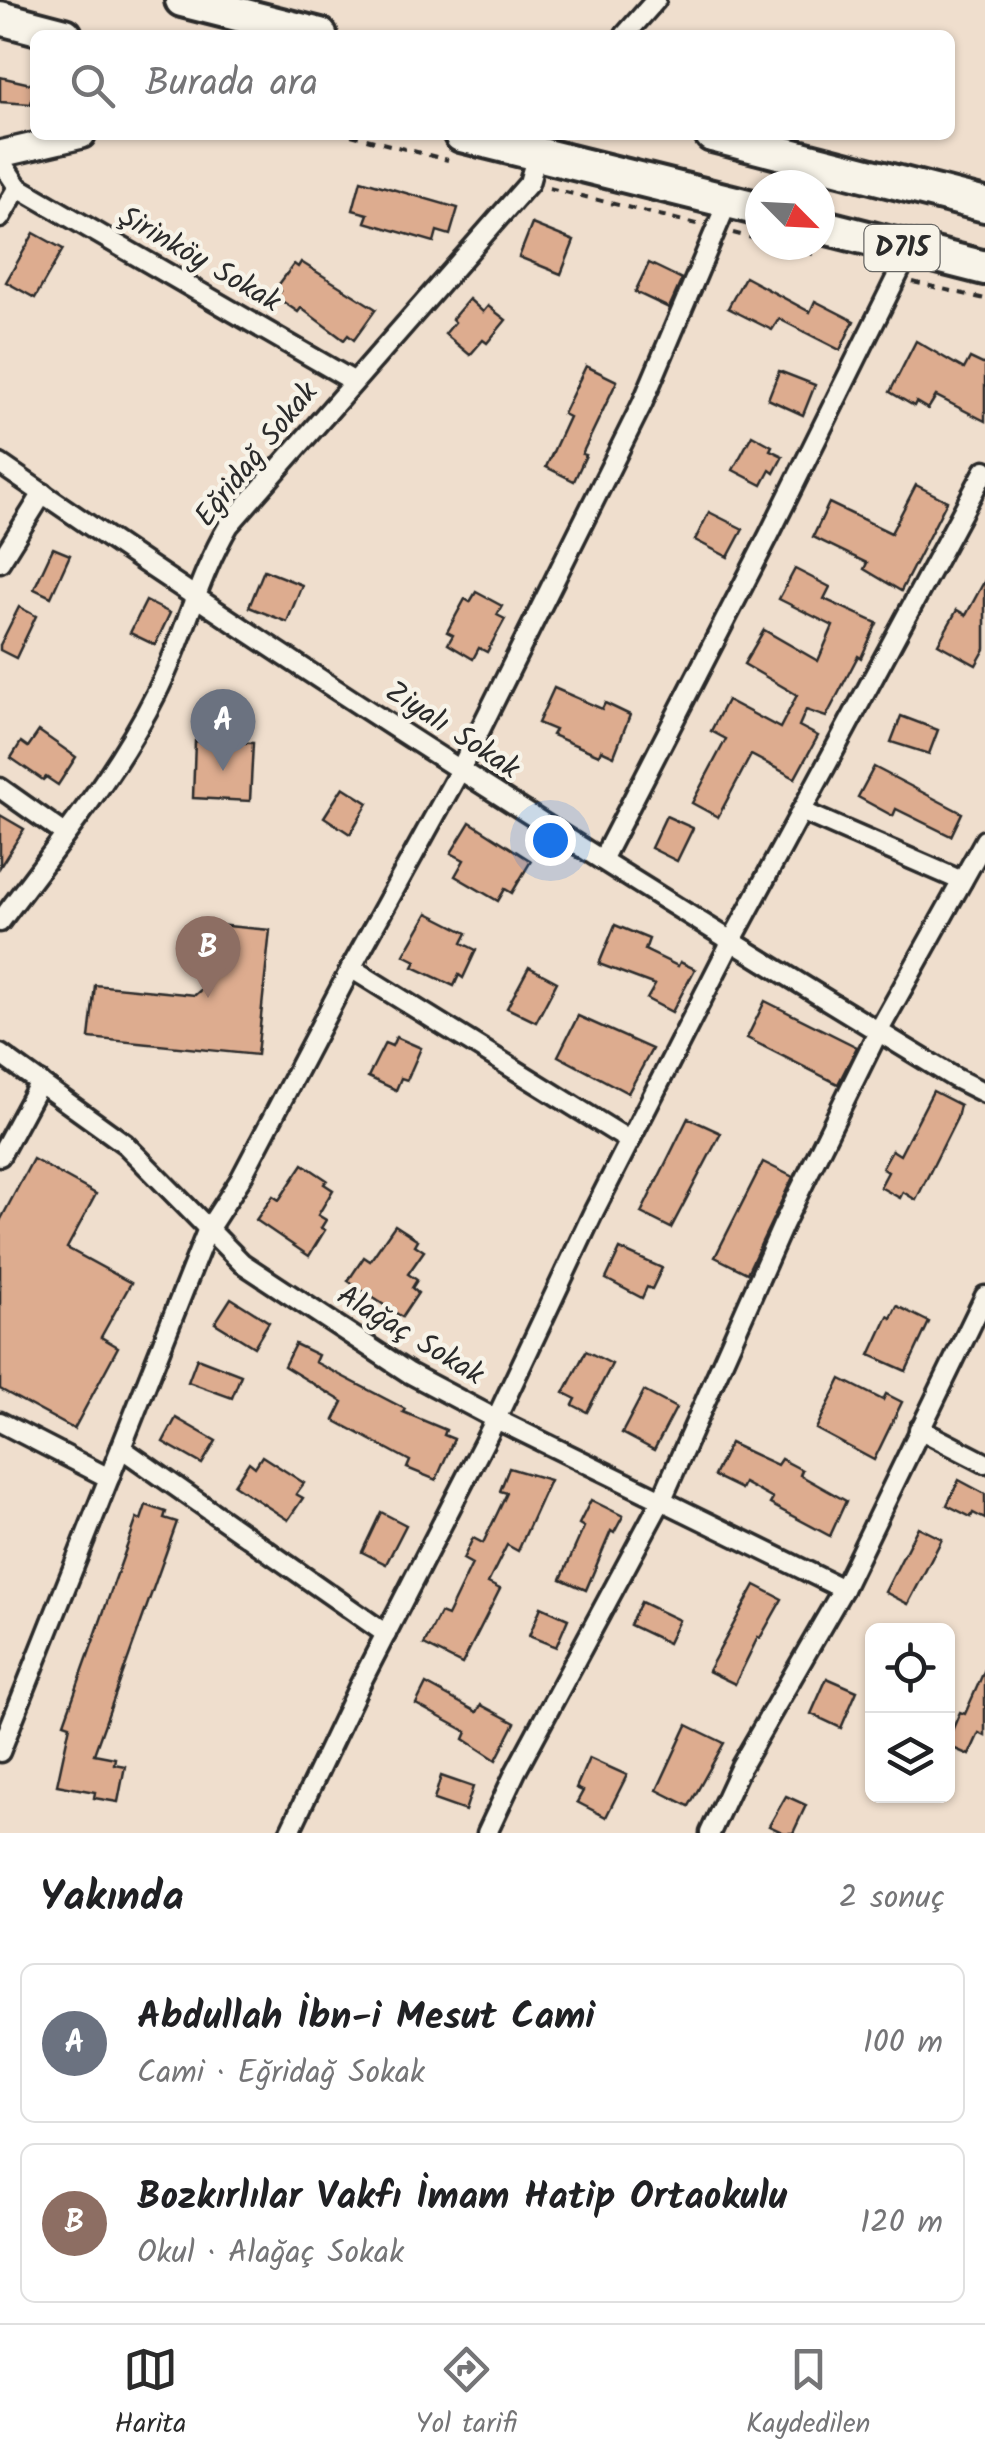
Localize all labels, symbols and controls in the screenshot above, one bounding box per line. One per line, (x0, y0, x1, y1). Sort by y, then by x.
search box (30, 30, 955, 140)
text: Burada ara (145, 55, 318, 115)
icon: search (65, 58, 120, 113)
north arrow (745, 170, 835, 260)
street label: Şirinköy Sokak (108, 194, 291, 327)
road number: D715 (864, 225, 940, 271)
street label: Eğridağ Sokak (183, 371, 332, 538)
street label: Ziyalı Sokak (375, 669, 530, 793)
pin: A (190, 688, 256, 771)
your location (525, 815, 576, 866)
pin: B (176, 916, 240, 998)
street label: Alağaç Sokak (327, 1273, 494, 1400)
map controls (865, 1623, 955, 1803)
button: locate (865, 1623, 955, 1713)
button: layers (865, 1713, 955, 1803)
text: Yakında (40, 1865, 184, 1932)
text: 2 sonuç (839, 1873, 945, 1924)
text: Abdullah İbn-i Mesut Cami (137, 1988, 595, 2048)
text: A (64, 2018, 85, 2069)
text: 100 m (863, 2018, 943, 2069)
text: Cami · Eğridağ Sokak (137, 2048, 425, 2099)
text: Bozkırlılar Vakfı İmam Hatip Ortaokulu (137, 2168, 787, 2228)
text: B (65, 2198, 84, 2249)
text: 120 m (860, 2198, 943, 2249)
text: Okul · Alağaç Sokak (137, 2228, 404, 2279)
tab: Harita (115, 2342, 186, 2447)
tab: Yol tarifi (415, 2342, 517, 2447)
tab: Kaydedilen (746, 2342, 870, 2447)

